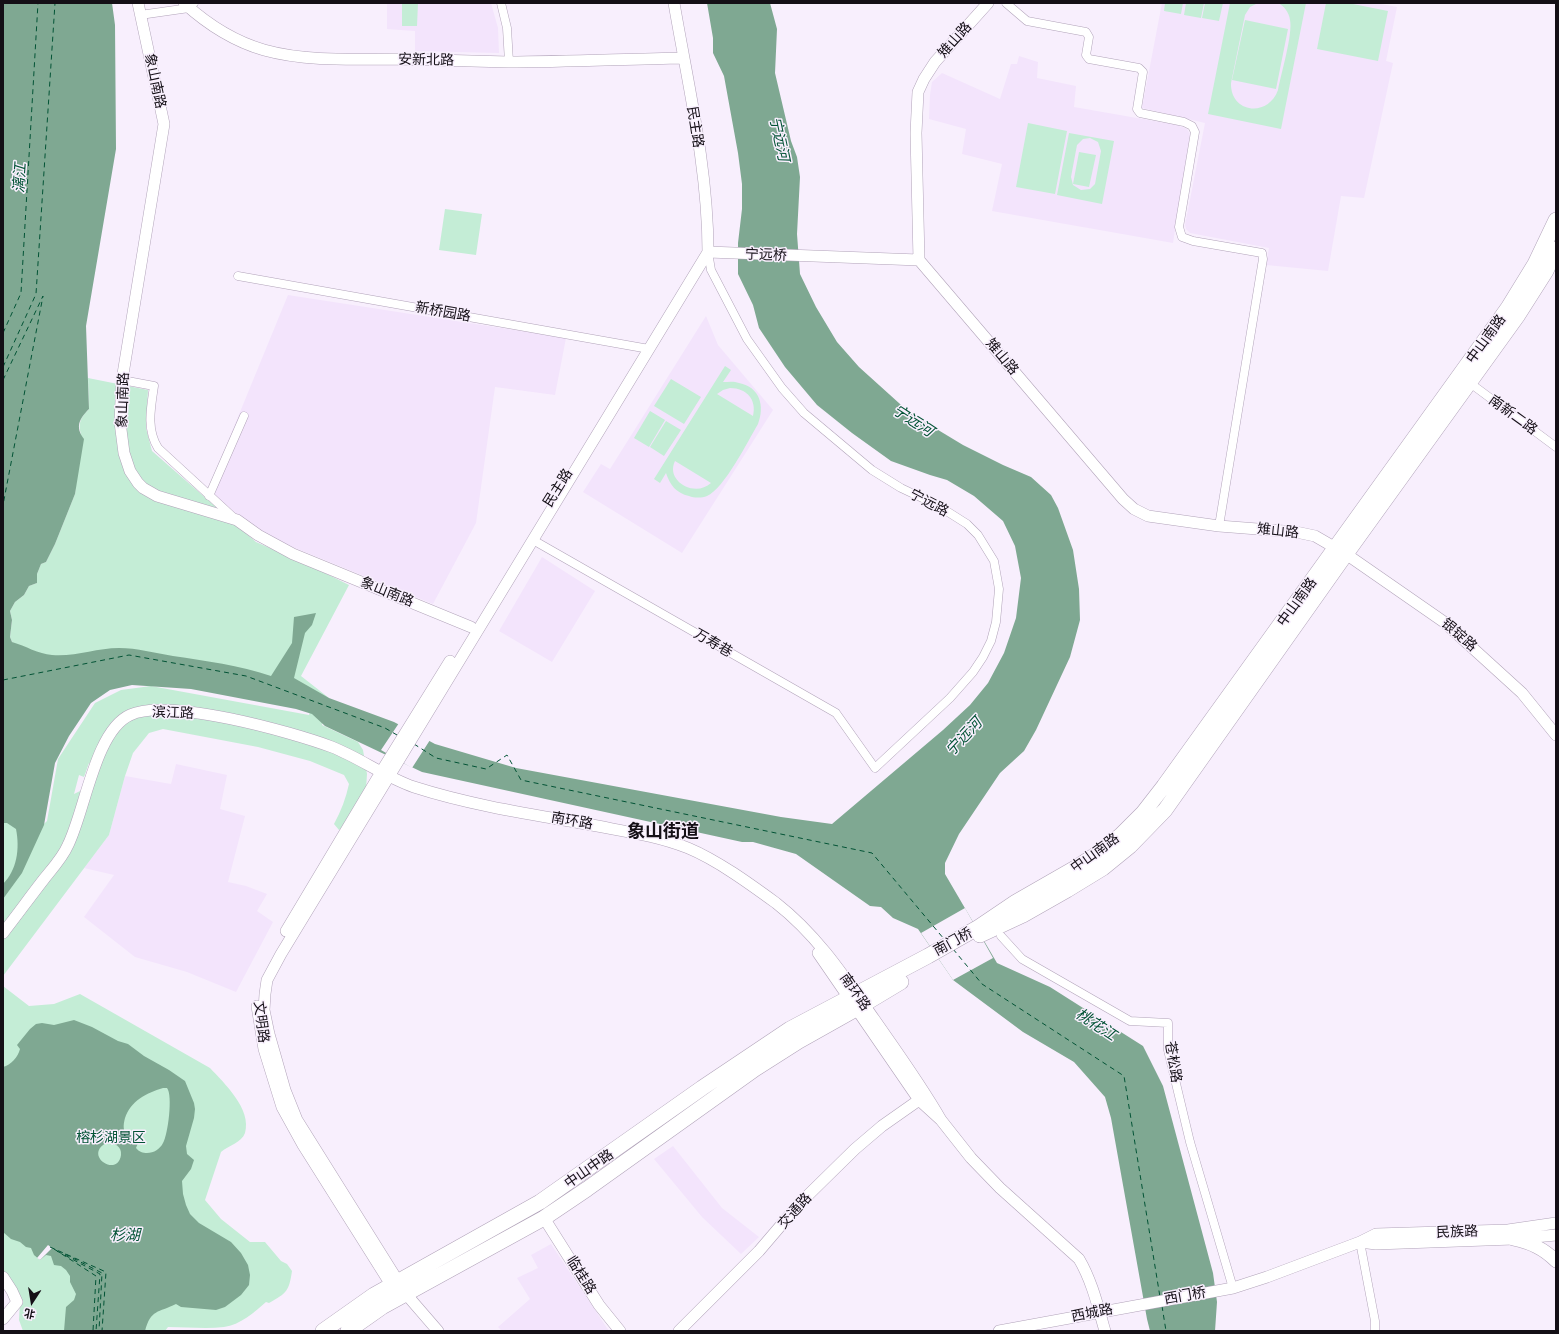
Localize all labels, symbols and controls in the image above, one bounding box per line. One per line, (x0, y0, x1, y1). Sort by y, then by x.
street label: 雉山路 (935, 19, 975, 61)
street label: 安新北路 (398, 51, 454, 69)
street label: 象山南路 (141, 52, 169, 110)
street label: 民主路 (683, 105, 707, 149)
water label: 宁远河 (766, 115, 792, 163)
water label: 漓江 (10, 162, 30, 194)
street label: 宁远桥 (745, 246, 787, 264)
street label: 新桥园路 (414, 299, 472, 325)
street label: 中山南路 (1463, 311, 1509, 367)
street label: 雉山路 (982, 336, 1022, 378)
street label: 象山南路 (114, 372, 132, 428)
street label: 南新二路 (1485, 392, 1541, 438)
water label: 宁远河 (889, 401, 937, 441)
street label: 民主路 (540, 466, 576, 510)
street label: 宁远路 (907, 486, 951, 520)
street label: 雉山路 (1256, 520, 1300, 542)
street label: 象山南路 (358, 574, 416, 610)
street label: 中山南路 (1274, 574, 1320, 630)
street label: 银锭路 (1438, 615, 1480, 655)
street label: 万寿巷 (691, 625, 735, 661)
street label: 滨江路 (152, 704, 194, 722)
water label: 宁远河 (942, 714, 986, 760)
street label: 南环路 (550, 809, 594, 833)
district label: 象山街道 (627, 821, 699, 843)
street label: 中山南路 (1067, 830, 1123, 876)
street label: 南门桥 (931, 924, 975, 960)
street label: 南环路 (836, 970, 874, 1014)
street label: 文明路 (250, 1000, 272, 1044)
water label: 桃花江 (1072, 1005, 1120, 1045)
street label: 苍松路 (1161, 1040, 1185, 1084)
park label: 榕杉湖景区 (76, 1130, 146, 1146)
street label: 中山中路 (561, 1146, 617, 1192)
street label: 交通路 (775, 1190, 815, 1232)
street label: 民族路 (1436, 1223, 1478, 1241)
water label: 杉湖 (110, 1226, 140, 1244)
street label: 临桂路 (563, 1253, 599, 1297)
north arrow (12, 1282, 52, 1322)
street label: 西门桥 (1163, 1284, 1207, 1308)
street label: 西城路 (1070, 1301, 1114, 1325)
text: 北 (23, 1306, 36, 1322)

